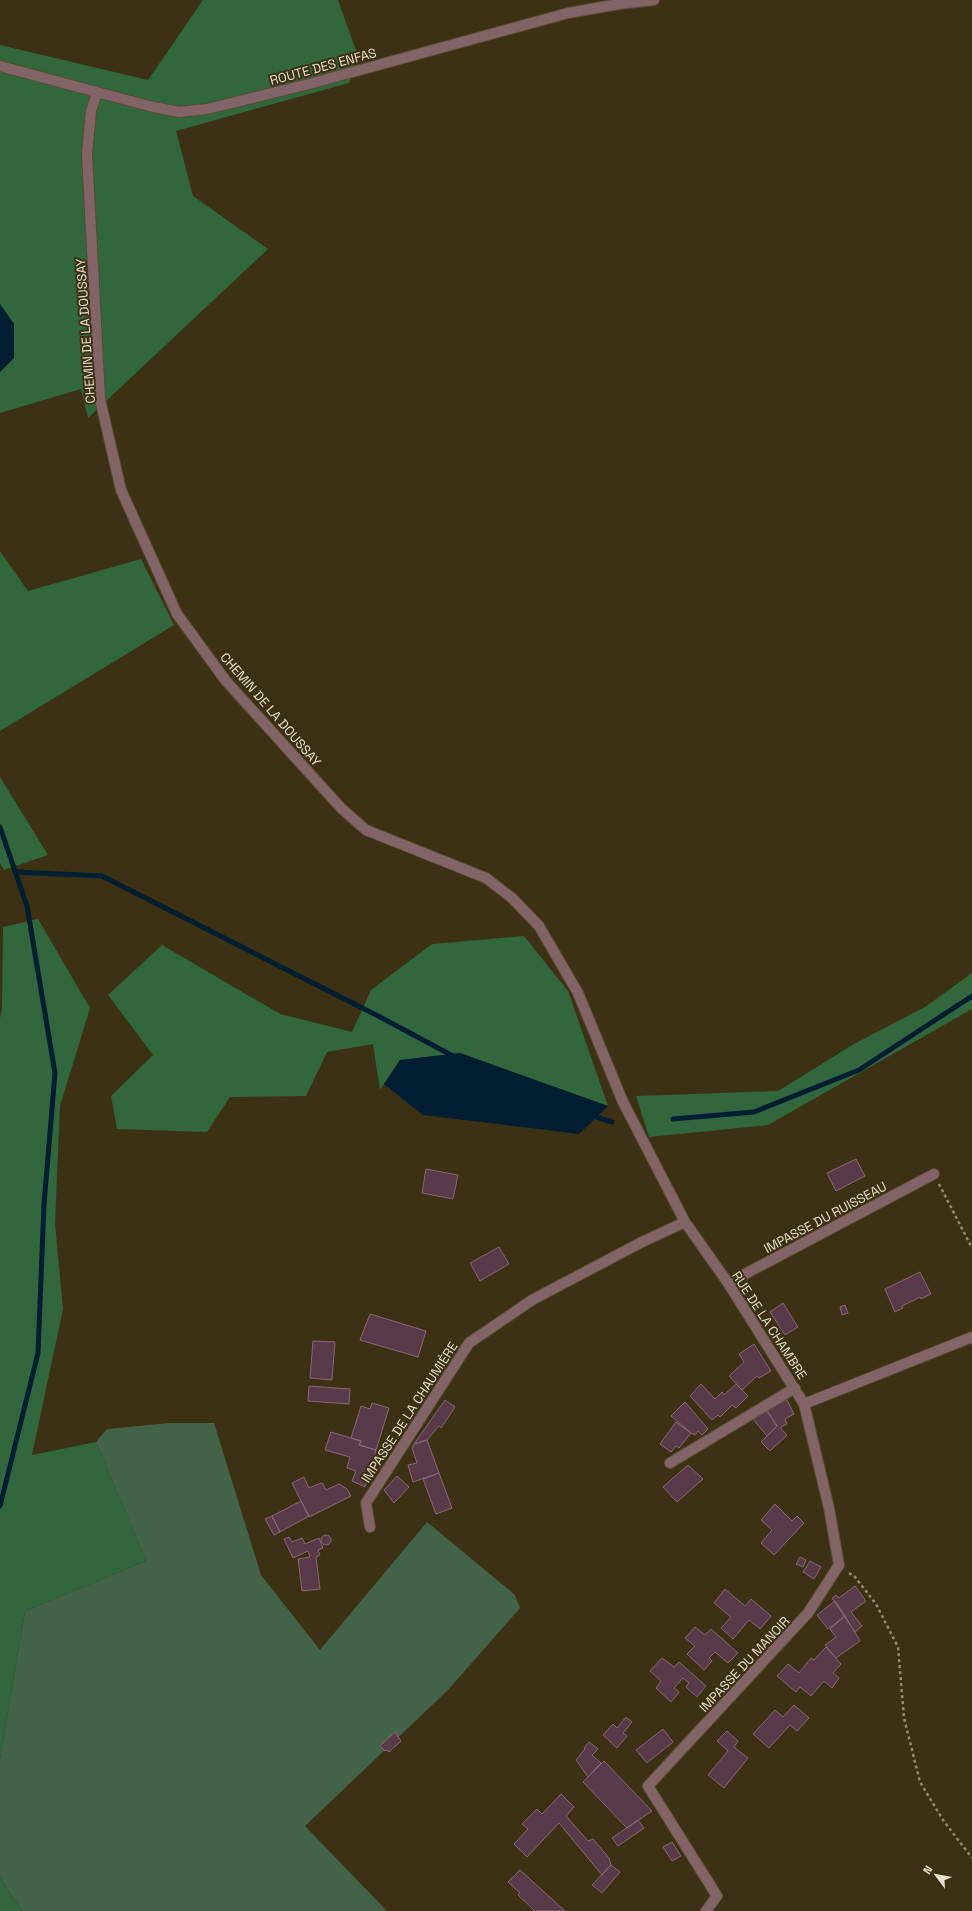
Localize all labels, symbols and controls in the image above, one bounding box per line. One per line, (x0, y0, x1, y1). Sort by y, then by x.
street label: ROUTE DES ENFAS (268, 44, 378, 89)
street label: CHEMIN DE LA DOUSSAY (72, 258, 99, 404)
street label: CHEMIN DE LA DOUSSAY (217, 649, 325, 770)
street label: IMPASSE DU RUISSEAU (761, 1178, 890, 1257)
street label: RUE DE LA CHAMBRE (728, 1268, 811, 1383)
street label: IMPASSE DE LA CHAUMIÈRE (357, 1339, 461, 1486)
street label: IMPASSE DU MANOIR (696, 1613, 793, 1716)
north arrow (916, 1855, 956, 1895)
text: N (920, 1863, 935, 1877)

